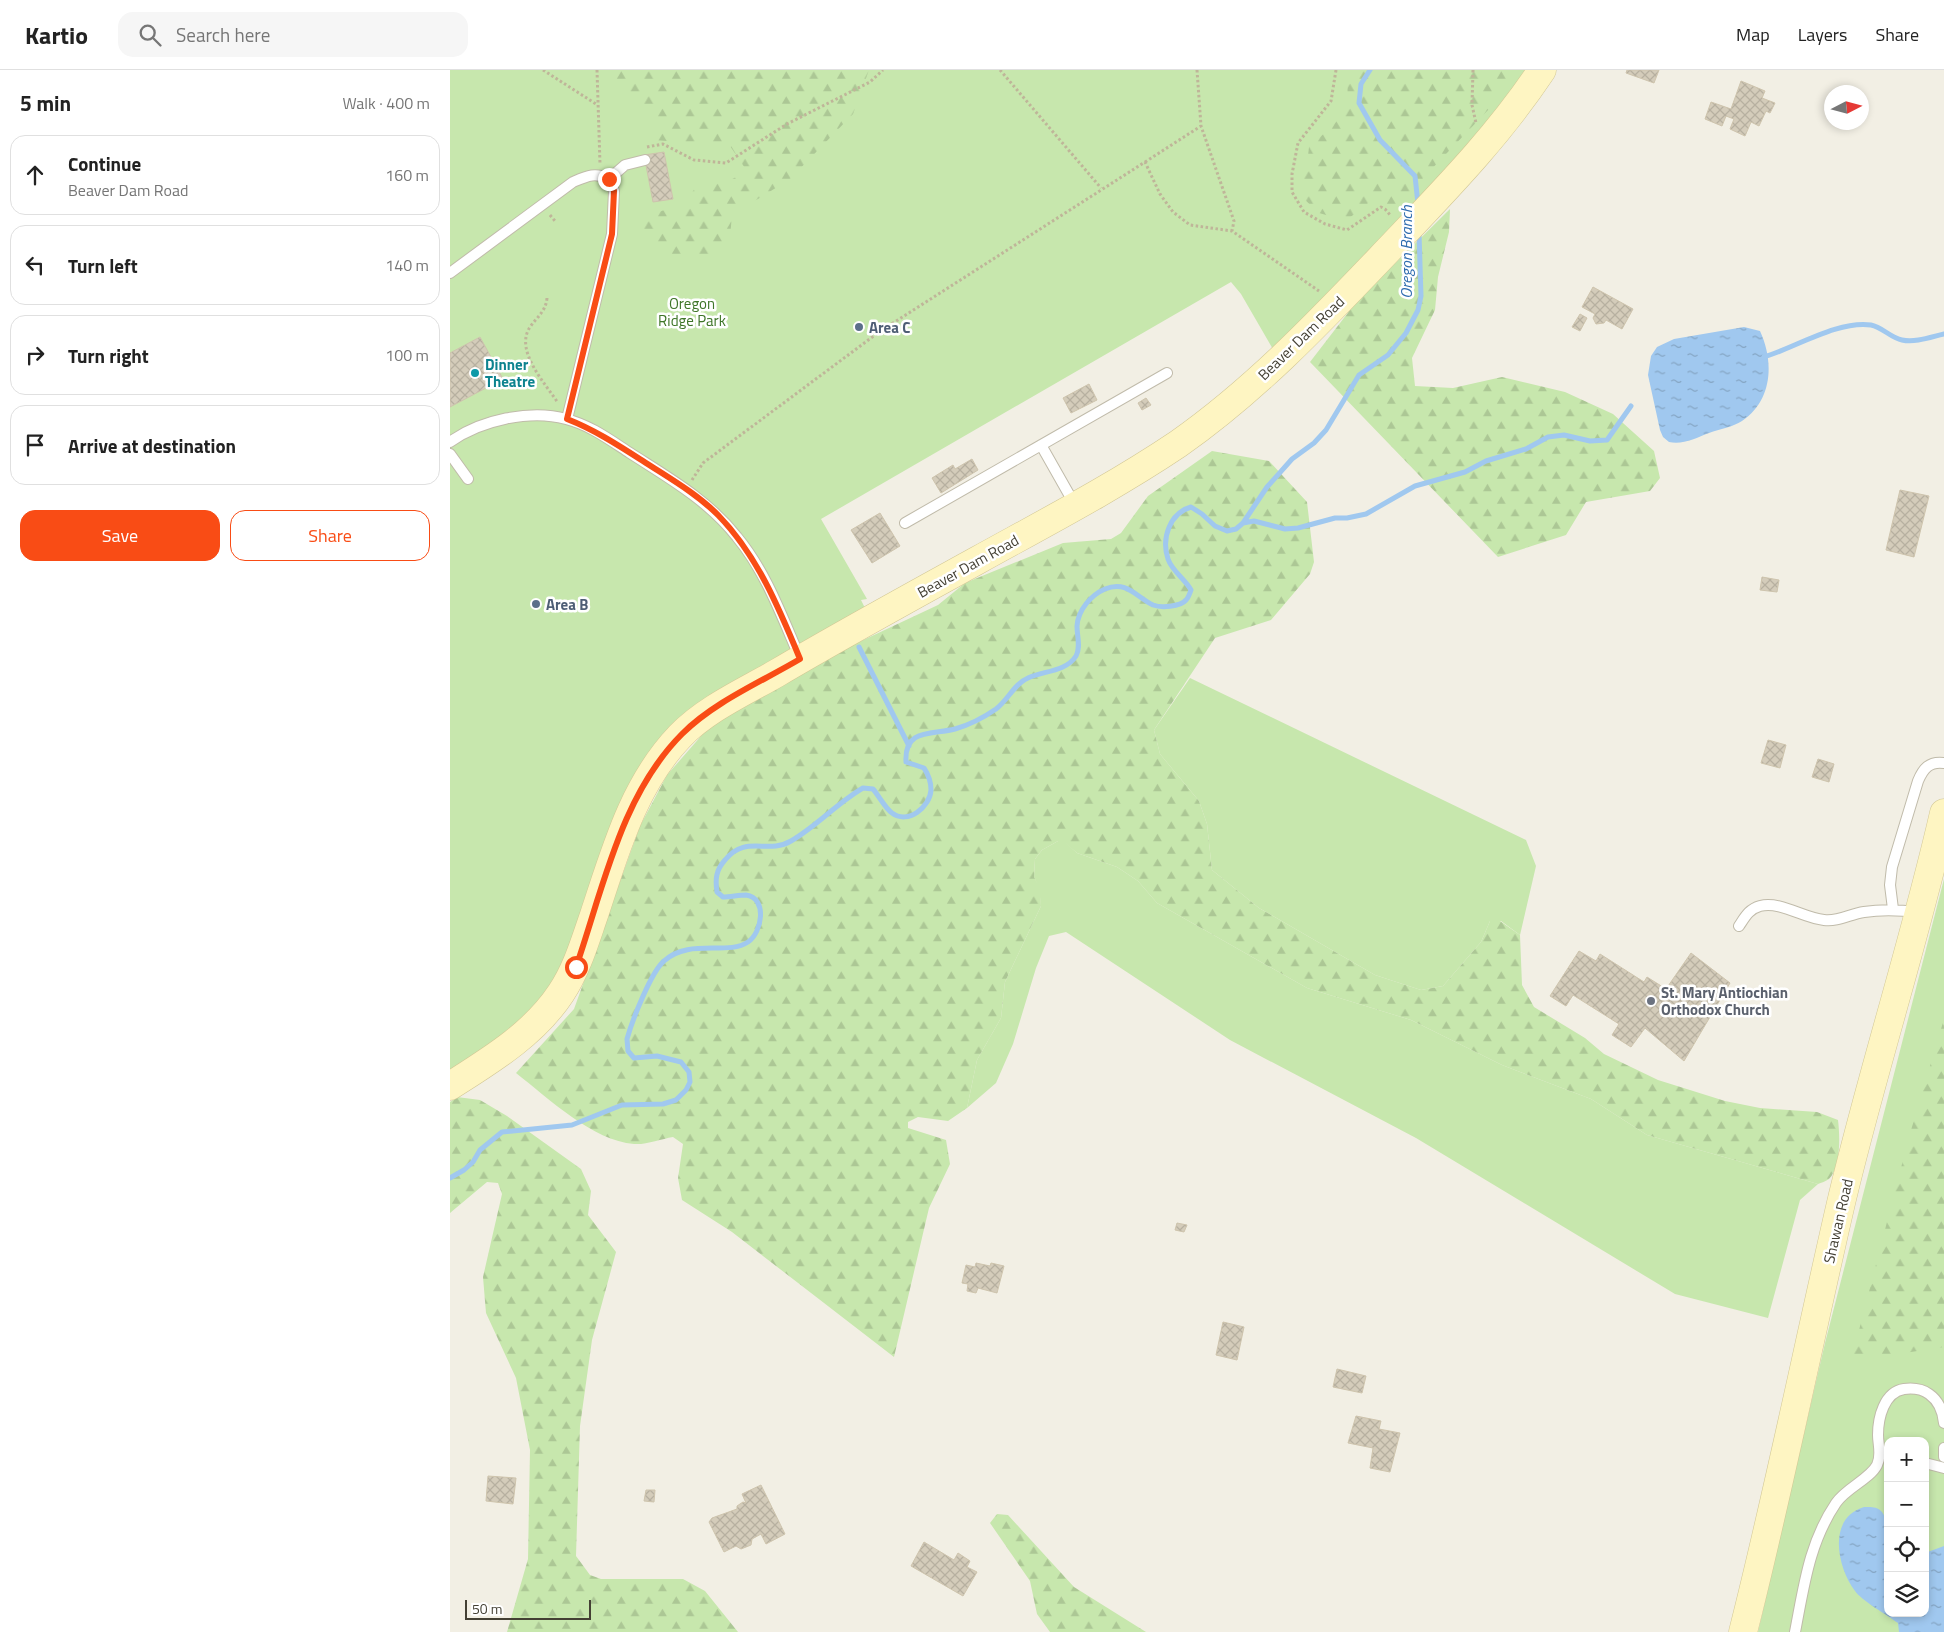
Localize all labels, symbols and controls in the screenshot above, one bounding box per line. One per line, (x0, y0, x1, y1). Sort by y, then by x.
search box (118, 12, 468, 57)
text: Kartio (25, 17, 88, 53)
text: Search here (176, 20, 270, 49)
icon: search (136, 21, 164, 49)
text: Map (1736, 21, 1770, 48)
text: Layers (1798, 21, 1847, 48)
text: Share (1875, 21, 1919, 48)
north arrow (1824, 85, 1869, 130)
text: 5 min (20, 87, 71, 119)
text: Walk · 400 m (342, 91, 430, 115)
text: Continue (68, 149, 141, 178)
icon: ahead (21, 161, 49, 189)
text: 160 m (385, 163, 429, 187)
route end (598, 168, 621, 191)
text: Beaver Dam Road (68, 178, 188, 202)
water label: Oregon Branch (1394, 204, 1418, 299)
icon: left (21, 251, 49, 279)
text: Turn left (68, 251, 138, 280)
text: 140 m (385, 253, 429, 277)
street label: Beaver Dam Road (1252, 291, 1350, 385)
park label: Oregon Ridge Park (658, 292, 726, 332)
place label: Area C (869, 316, 910, 339)
marker: Area C (853, 321, 865, 333)
icon: right (21, 341, 49, 369)
text: Turn right (68, 341, 149, 370)
text: 100 m (385, 343, 429, 367)
place label: Dinner Theatre (485, 353, 536, 393)
marker: Dinner Theatre (469, 367, 481, 379)
icon: arrive (21, 431, 49, 459)
text: Arrive at destination (68, 431, 236, 460)
button: Save (20, 510, 220, 561)
button: Share (230, 510, 430, 561)
street label: Beaver Dam Road (913, 529, 1023, 603)
place label: Area B (546, 593, 588, 616)
marker: Area B (530, 598, 542, 610)
route start (565, 956, 588, 979)
place label: St. Mary Antiochian Orthodox Church (1661, 981, 1788, 1021)
marker: St. Mary Antiochian Orthodox Church (1645, 995, 1657, 1007)
street label: Shawan Road (1817, 1176, 1859, 1266)
map controls (1884, 1437, 1929, 1617)
button: + (1884, 1437, 1929, 1482)
button: − (1884, 1482, 1929, 1527)
button: locate (1884, 1527, 1929, 1572)
button: layers (1884, 1572, 1929, 1617)
scale bar (465, 1597, 591, 1620)
text: 50 m (472, 1598, 502, 1619)

